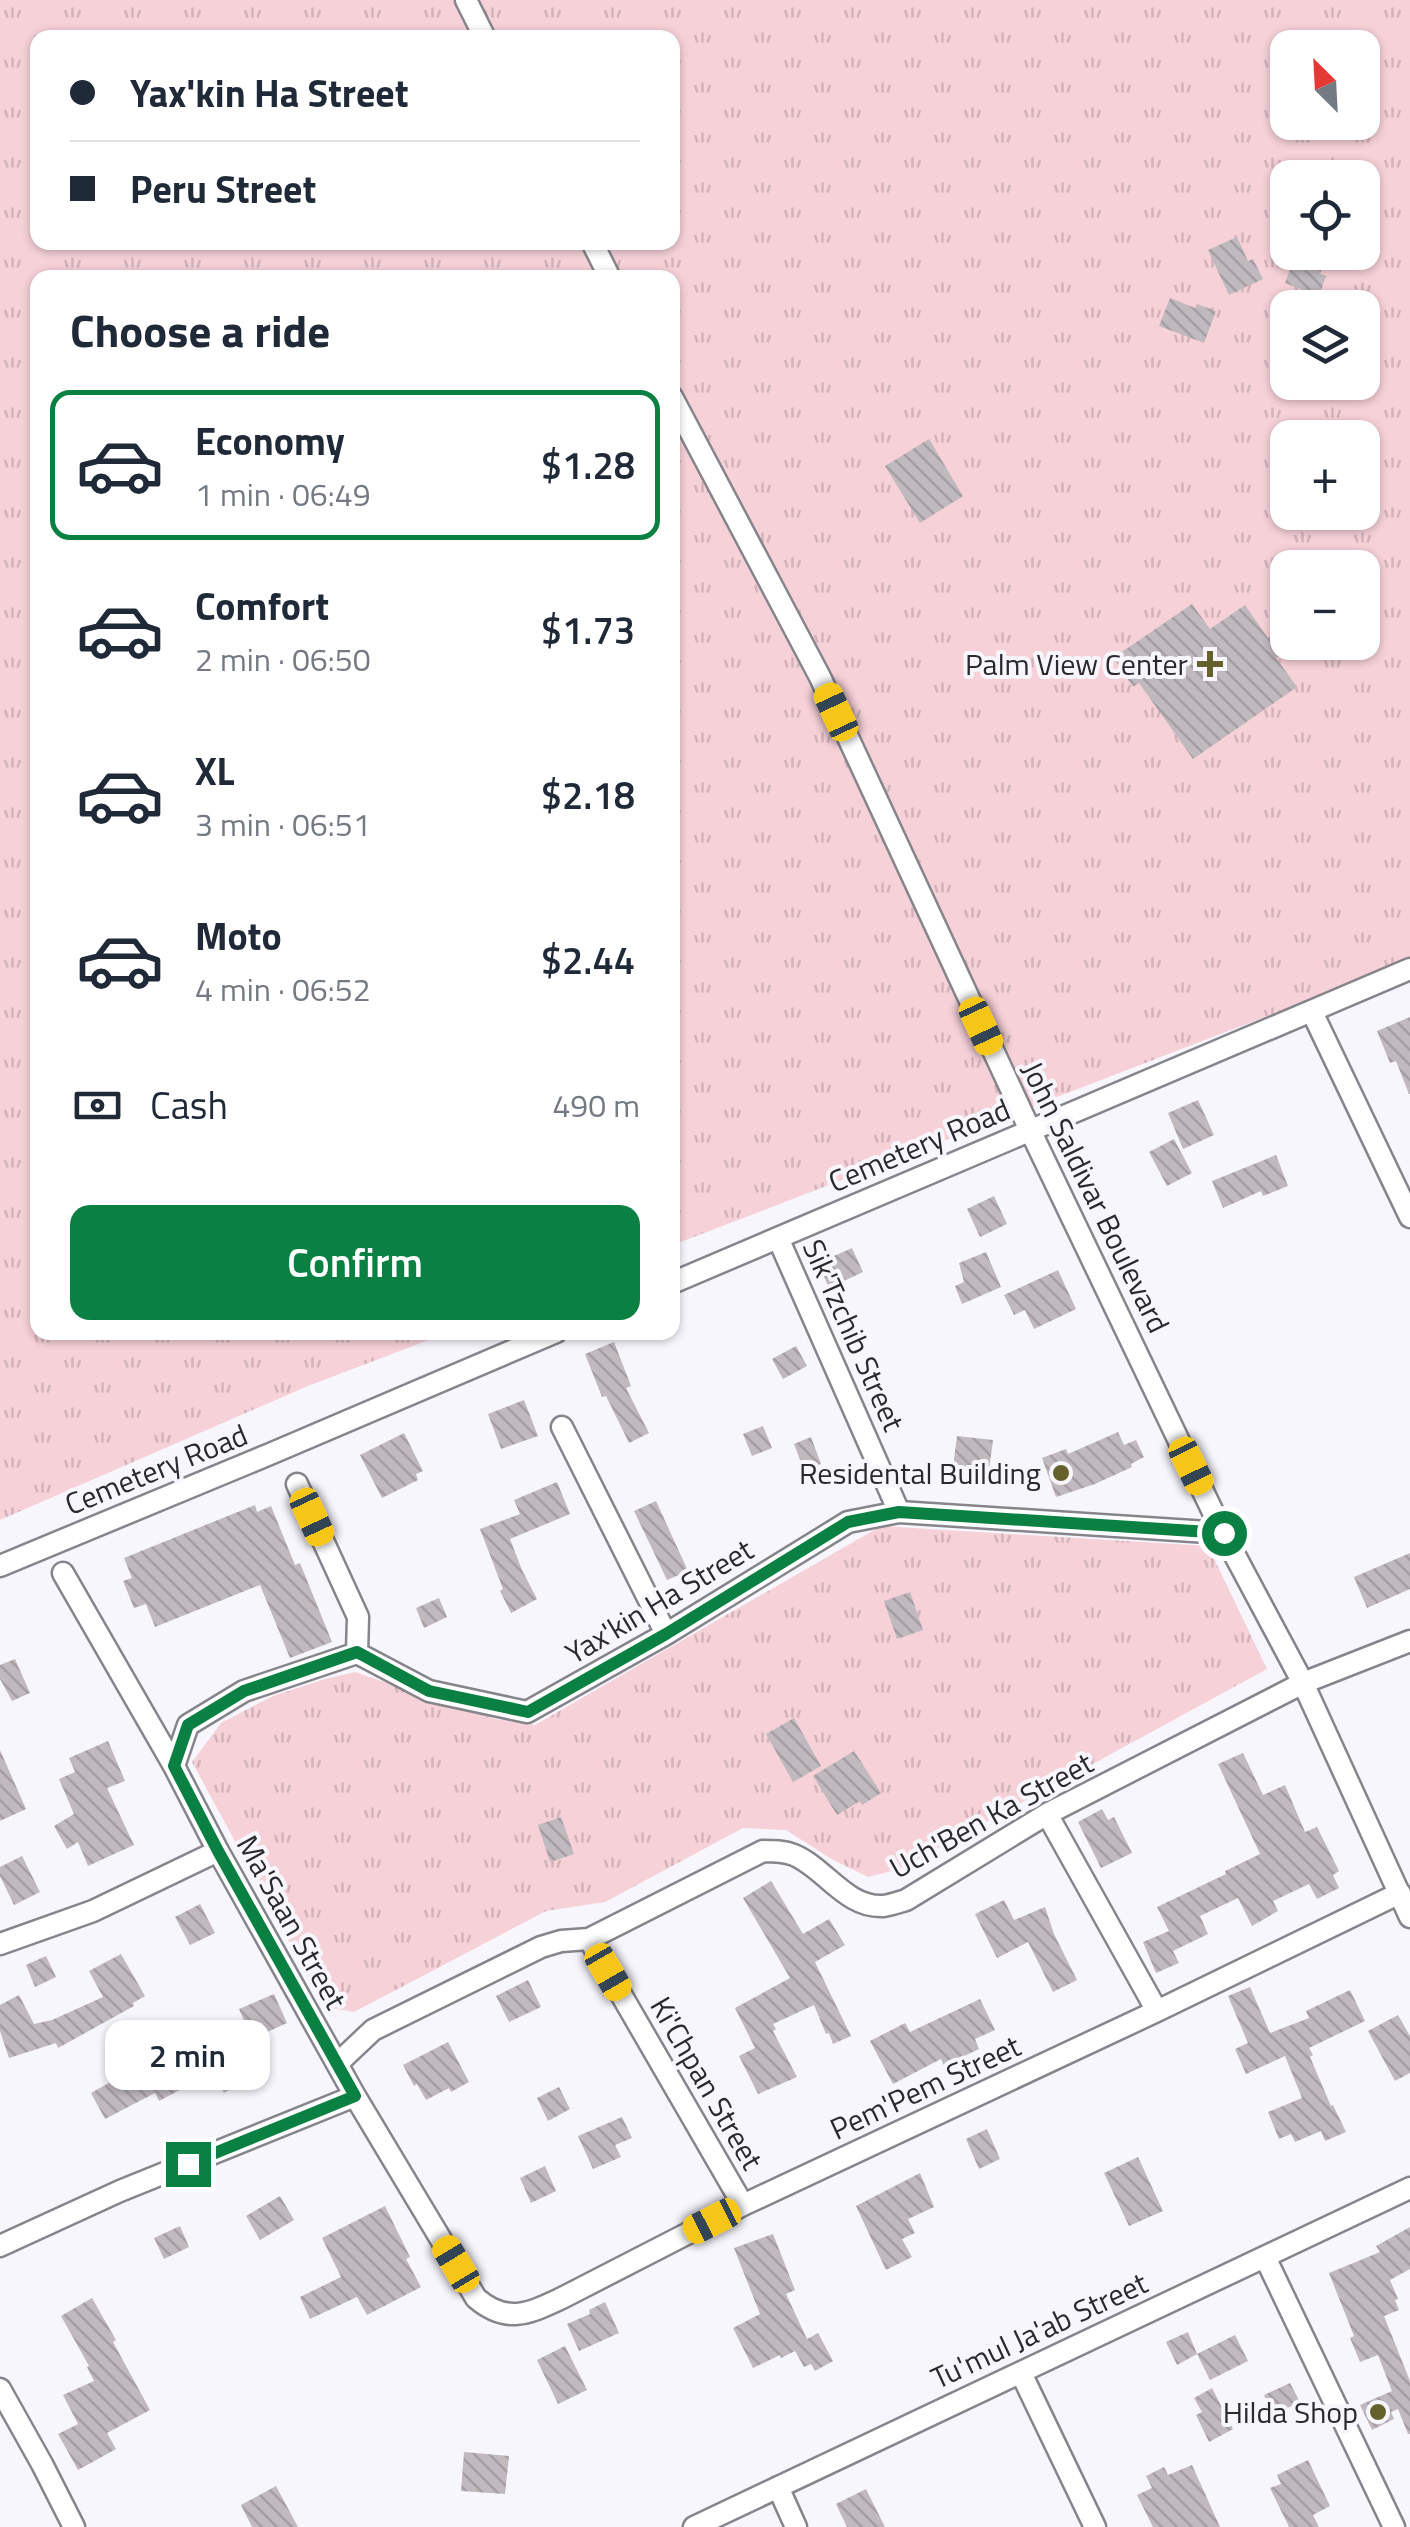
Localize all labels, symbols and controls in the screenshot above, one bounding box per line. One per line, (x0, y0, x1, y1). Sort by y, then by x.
north arrow (1270, 30, 1380, 140)
map controls (1270, 30, 1380, 660)
text: Yax'kin Ha Street (130, 64, 409, 122)
text: Peru Street (130, 160, 316, 218)
button: locate (1270, 160, 1380, 270)
button: layers (1270, 290, 1380, 400)
text: Choose a ride (70, 296, 330, 364)
text: Economy (195, 412, 345, 470)
icon: car (75, 420, 165, 510)
button: + (1270, 420, 1380, 530)
text: $1.28 (541, 436, 635, 494)
text: 1 min · 06:49 (195, 470, 371, 518)
button: − (1270, 550, 1380, 660)
text: Comfort (195, 577, 329, 635)
icon: car (75, 585, 165, 675)
text: $1.73 (541, 601, 635, 659)
text: 2 min · 06:50 (195, 635, 371, 683)
place label: Palm View Center (965, 641, 1188, 687)
marker: Palm View Center (1197, 651, 1223, 677)
car (810, 678, 862, 746)
text: XL (195, 742, 235, 800)
icon: car (75, 750, 165, 840)
text: $2.18 (541, 766, 635, 824)
text: 3 min · 06:51 (195, 800, 371, 848)
text: Moto (195, 907, 282, 965)
icon: car (75, 915, 165, 1005)
text: $2.44 (541, 931, 635, 989)
text: 4 min · 06:52 (195, 965, 371, 1013)
car (955, 992, 1007, 1060)
street label: John Saldivar Boulevard (1010, 1053, 1182, 1341)
text: Cash (150, 1076, 228, 1134)
icon: cash (70, 1078, 125, 1133)
text: 490 m (552, 1081, 640, 1129)
street label: Cemetery Road (821, 1086, 1017, 1204)
button: Confirm (70, 1205, 640, 1320)
street label: Sik'Tzchib Street (791, 1232, 917, 1439)
street label: Cemetery Road (58, 1411, 254, 1527)
car (1164, 1432, 1218, 1500)
place label: Residental Building (799, 1450, 1041, 1496)
marker: Residental Building (1050, 1462, 1072, 1484)
car (286, 1483, 338, 1551)
route start (1202, 1511, 1247, 1556)
street label: Yax'kin Ha Street (556, 1526, 762, 1675)
street label: Uch'Ben Ka Street (881, 1740, 1102, 1890)
street label: Ma'Saan Street (225, 1827, 359, 2018)
car (580, 1939, 636, 2005)
street label: Ki'Chpan Street (639, 1988, 775, 2179)
callout: 2 min (106, 2019, 270, 2089)
street label: Pem'Pem Street (822, 2023, 1028, 2151)
text: 2 min (149, 2031, 226, 2079)
route end (166, 2142, 211, 2187)
car (678, 2194, 746, 2248)
car (428, 2231, 484, 2297)
street label: Tu'mul Ja'ab Street (923, 2259, 1155, 2400)
place label: Hilda Shop (1223, 2389, 1358, 2435)
marker: Hilda Shop (1367, 2401, 1389, 2423)

